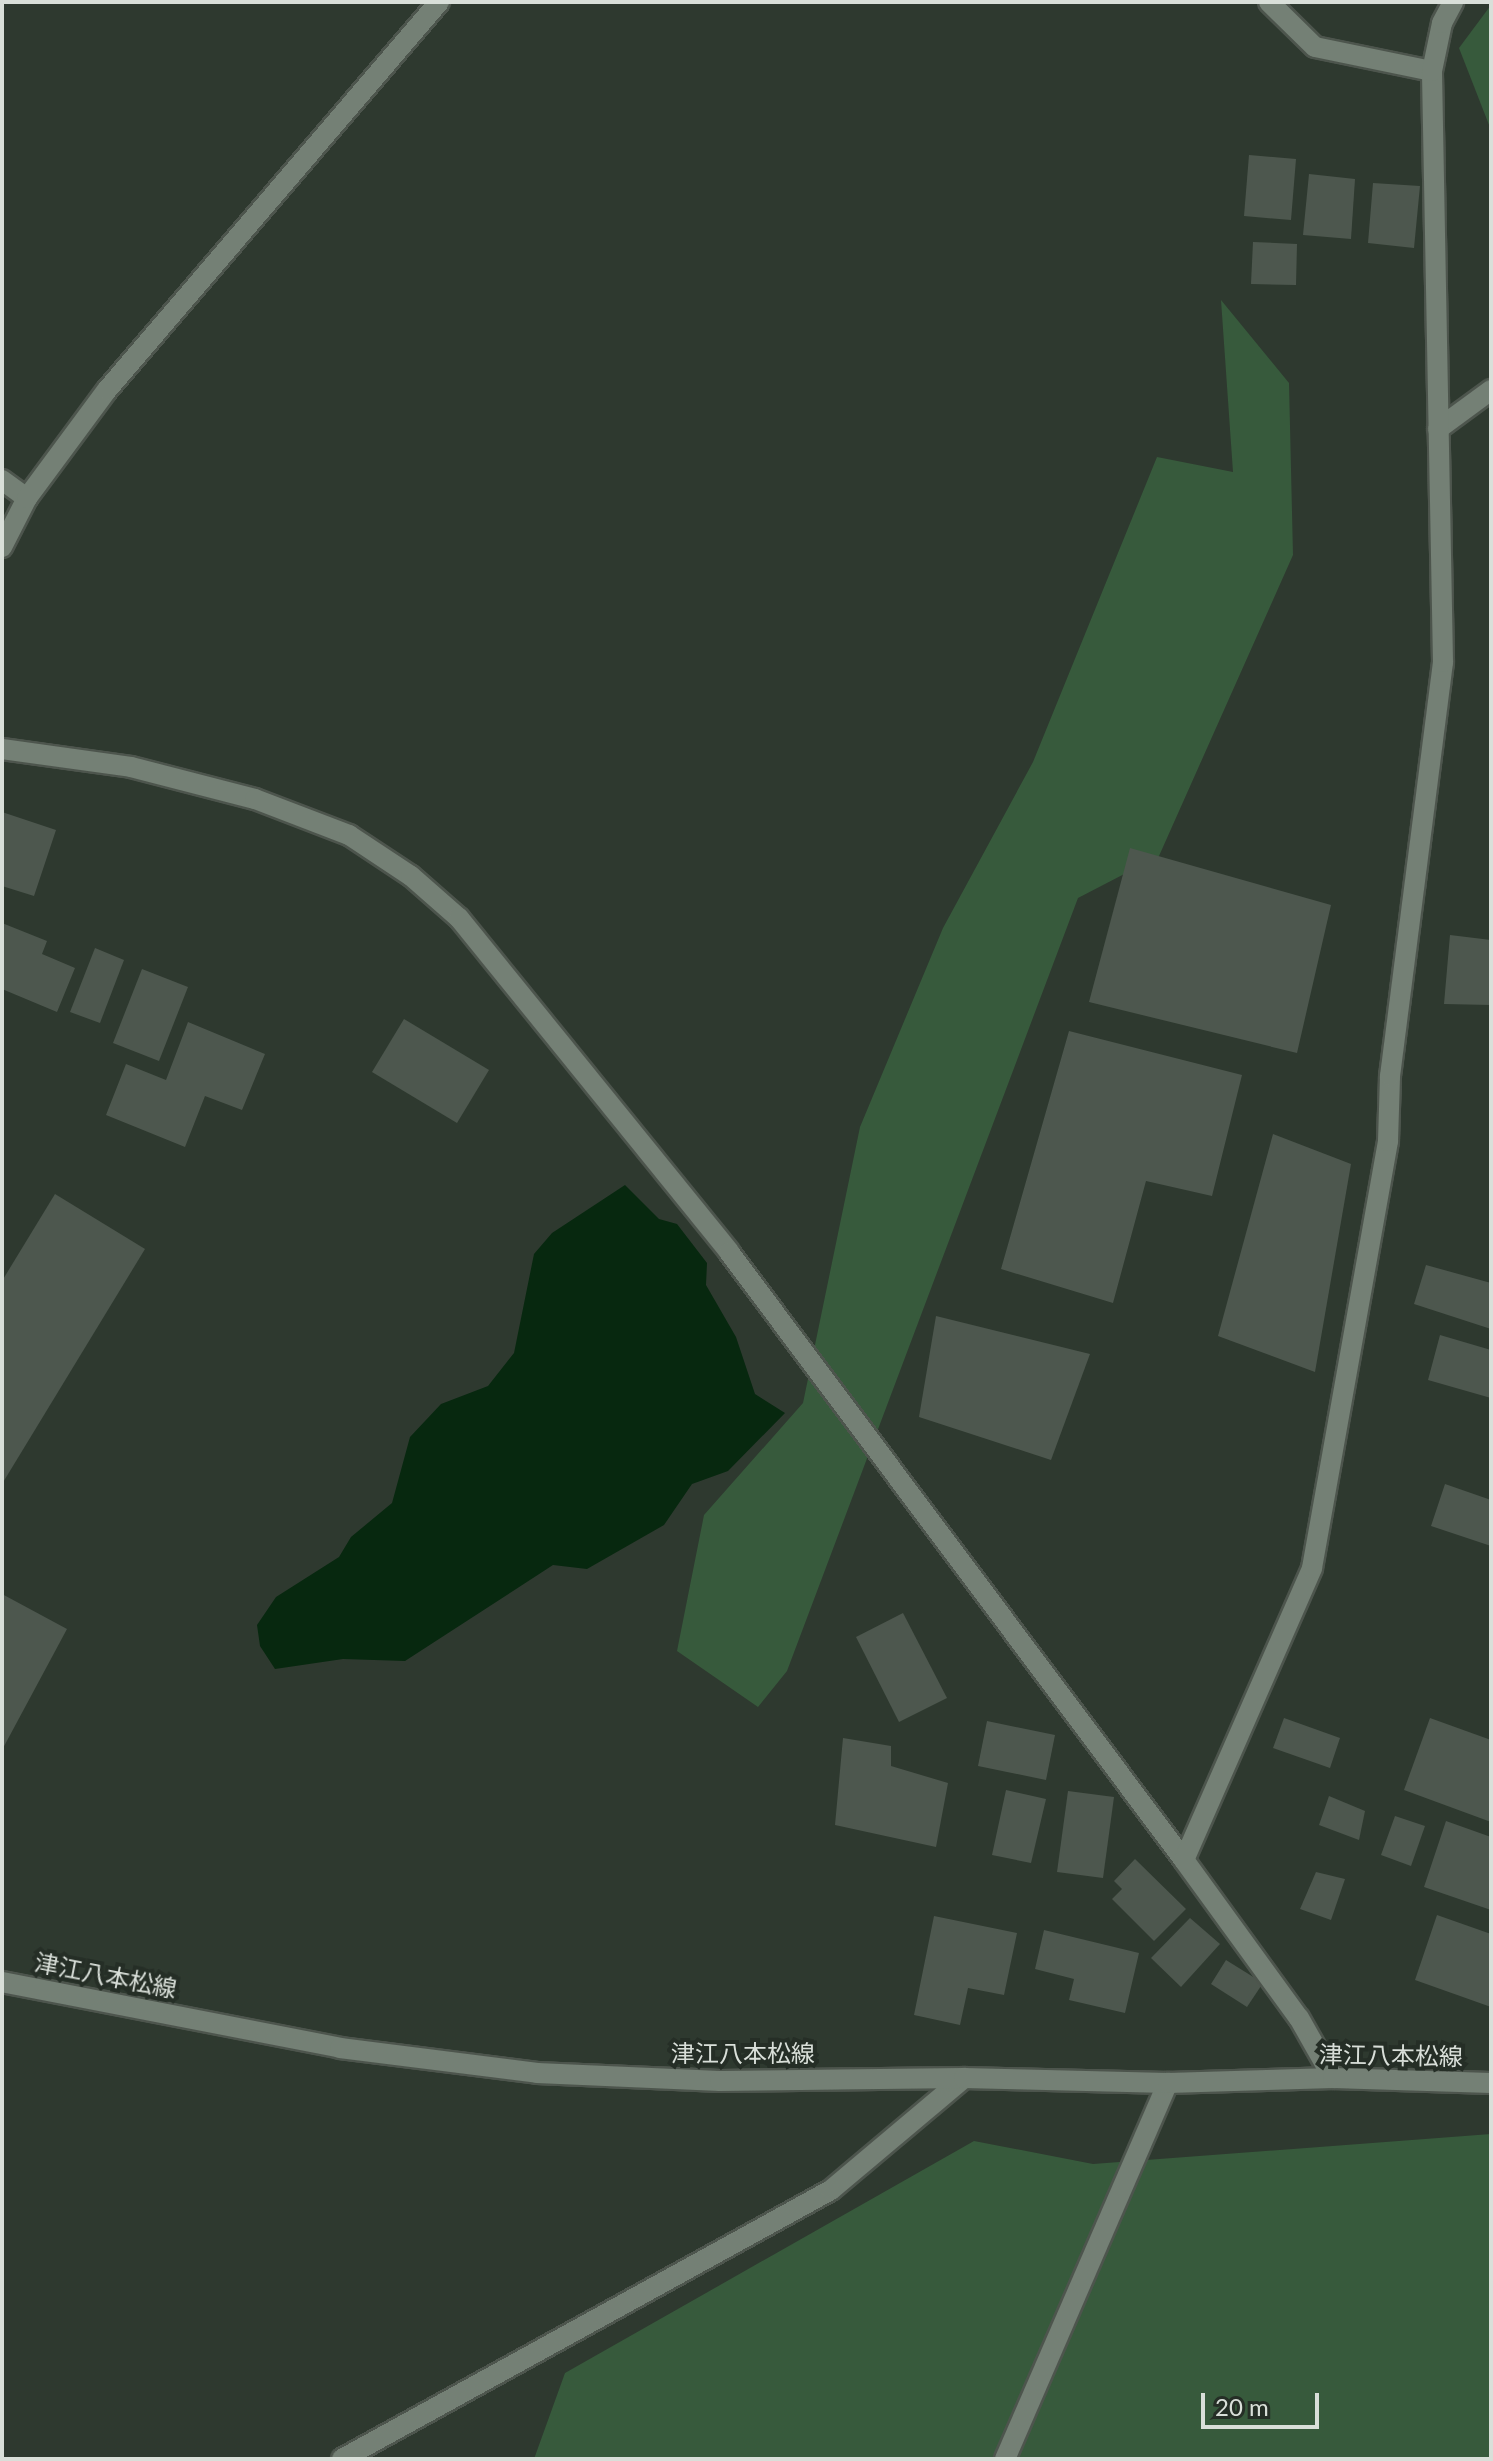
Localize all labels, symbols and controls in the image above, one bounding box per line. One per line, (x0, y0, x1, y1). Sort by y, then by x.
street label: 津江八本松線 (33, 1947, 179, 2003)
street label: 津江八本松線 (671, 2039, 815, 2067)
street label: 津江八本松線 (1319, 2039, 1463, 2071)
scale bar (1205, 2377, 1323, 2427)
text: 20 m (1215, 2392, 1269, 2421)

